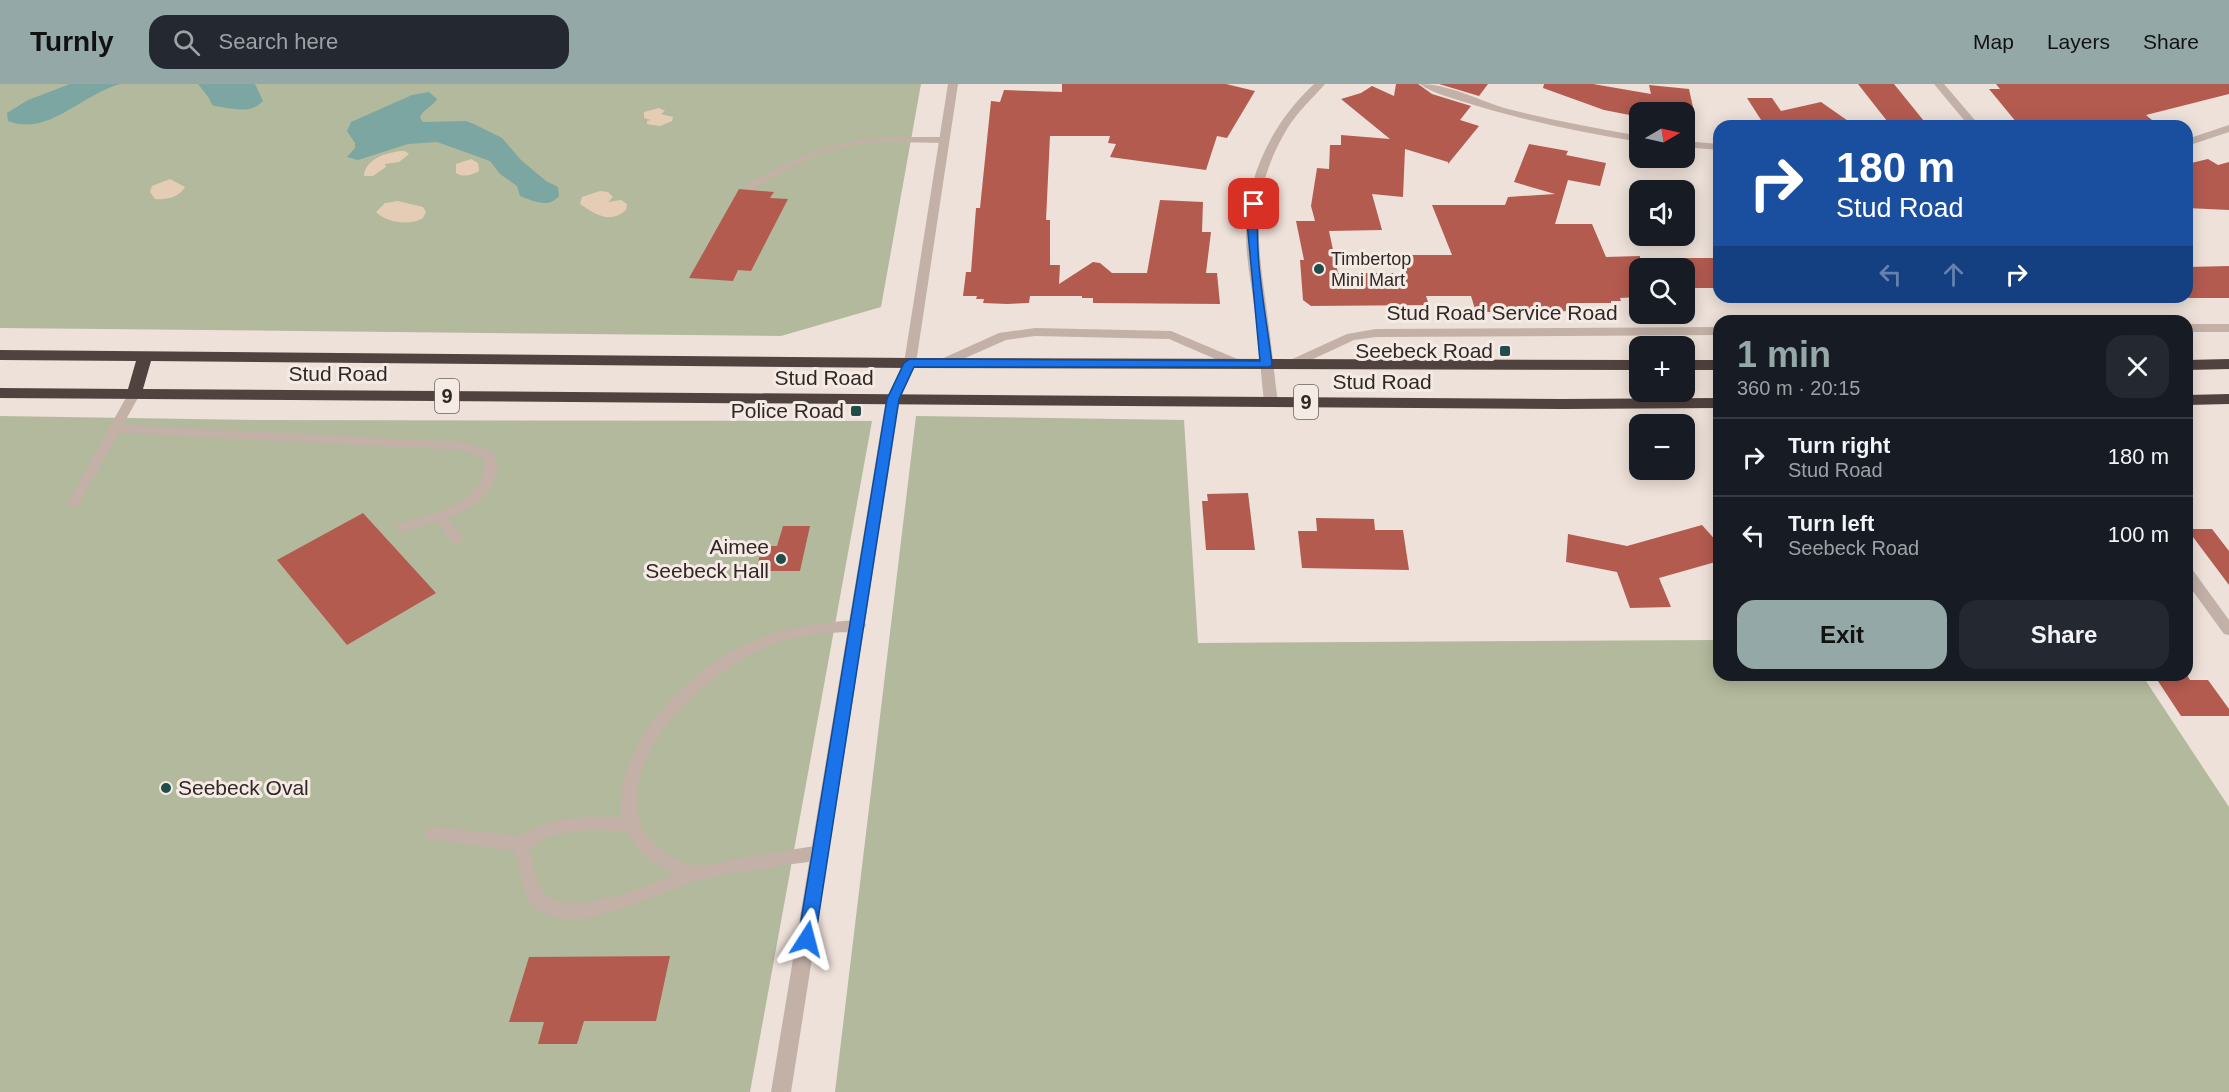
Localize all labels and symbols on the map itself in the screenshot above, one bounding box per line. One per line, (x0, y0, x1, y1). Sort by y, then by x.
north arrow (1629, 102, 1695, 168)
pin (1228, 178, 1279, 229)
place label: Timbertop Mini Mart (1331, 249, 1411, 290)
marker: Timbertop Mini Mart (1312, 262, 1326, 276)
street label: Stud Road Service Road (1386, 301, 1618, 324)
place label: Seebeck Road (1355, 339, 1493, 362)
marker: Seebeck Road (1498, 344, 1512, 358)
street label: Stud Road (288, 362, 388, 385)
street label: Stud Road (774, 366, 874, 389)
street label: Stud Road (1332, 370, 1432, 393)
road number: 9 (435, 379, 459, 413)
road number: 9 (1294, 385, 1318, 419)
place label: Police Road (731, 399, 844, 422)
marker: Police Road (849, 404, 863, 418)
place label: Aimee Seebeck Hall (645, 535, 769, 582)
marker: Aimee Seebeck Hall (774, 552, 788, 566)
place label: Seebeck Oval (178, 776, 309, 799)
marker: Seebeck Oval (159, 781, 173, 795)
position arrow (775, 907, 839, 971)

